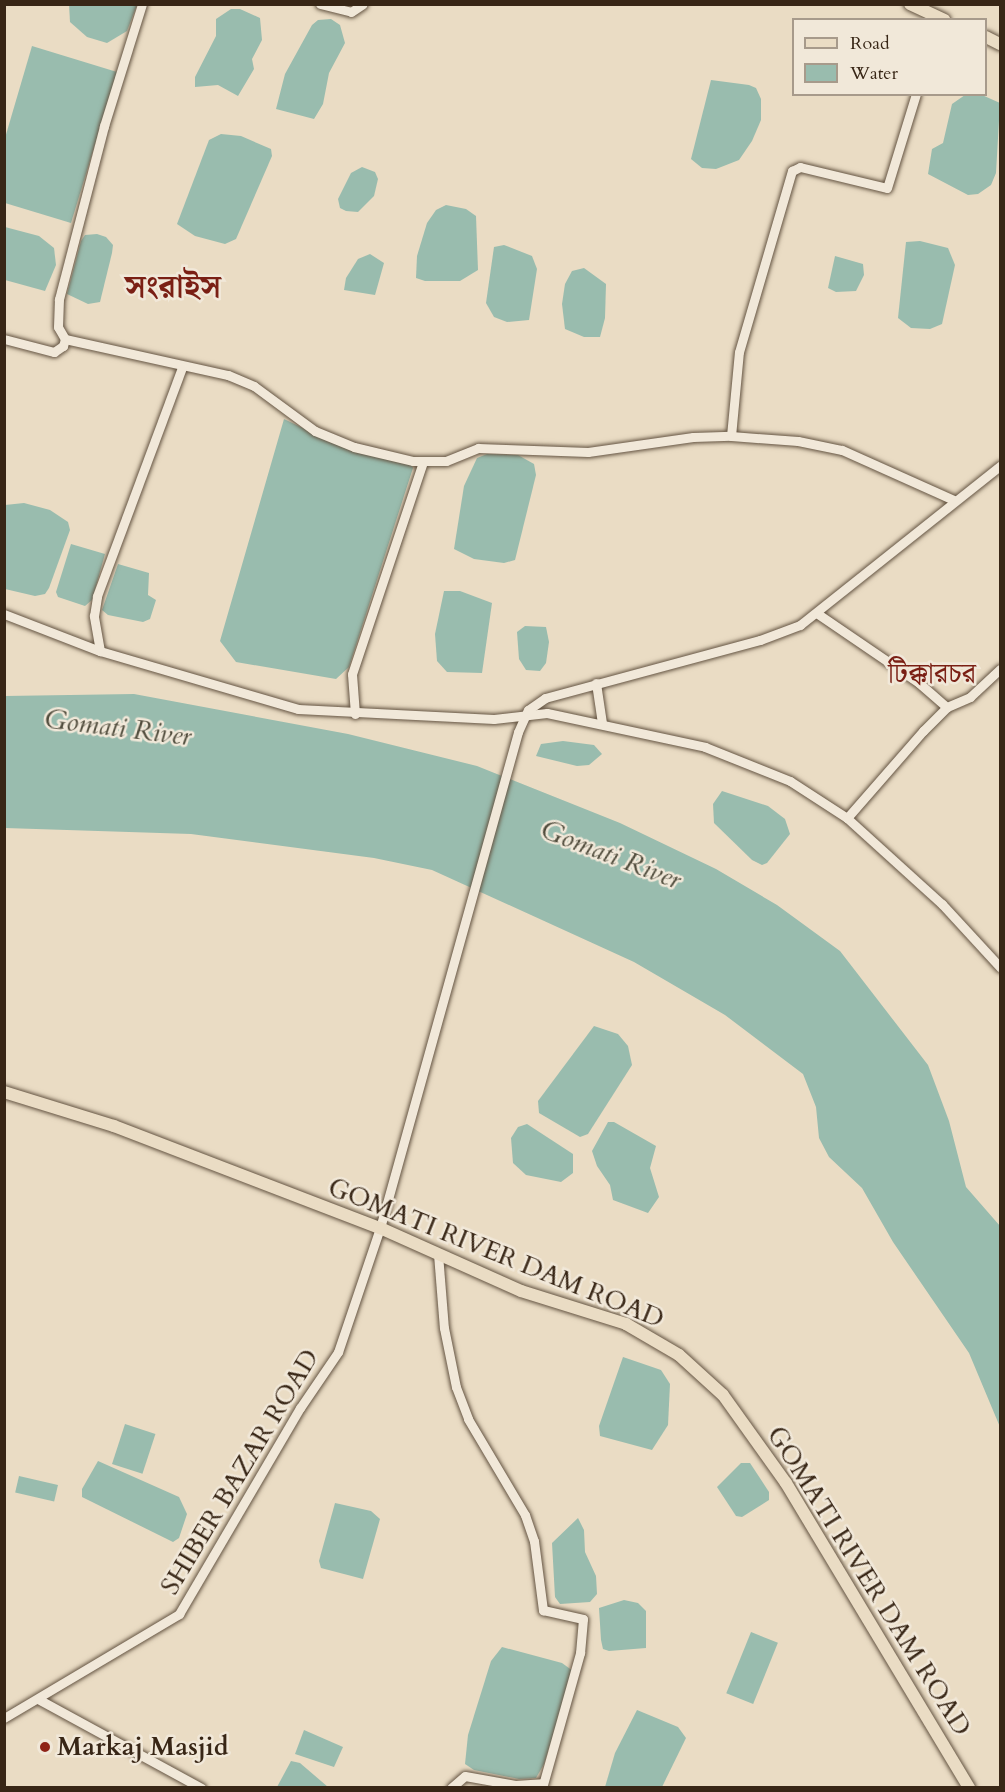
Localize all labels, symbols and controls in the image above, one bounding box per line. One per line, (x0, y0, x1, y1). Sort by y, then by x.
legend (792, 18, 987, 96)
text: Road (850, 31, 890, 56)
text: Water (850, 61, 898, 86)
district label: সংরাইস (125, 268, 221, 306)
district label: টিক্কারচর (888, 657, 976, 691)
water label: Gomati River (43, 703, 193, 753)
water label: Gomati River (536, 813, 686, 897)
street label: GOMATI RIVER DAM ROAD (324, 1171, 668, 1335)
street label: SHIBER BAZAR ROAD (154, 1344, 326, 1600)
street label: GOMATI RIVER DAM ROAD (761, 1420, 977, 1742)
place label: Markaj Masjid (57, 1731, 229, 1763)
marker: Markaj Masjid (38, 1740, 52, 1754)

